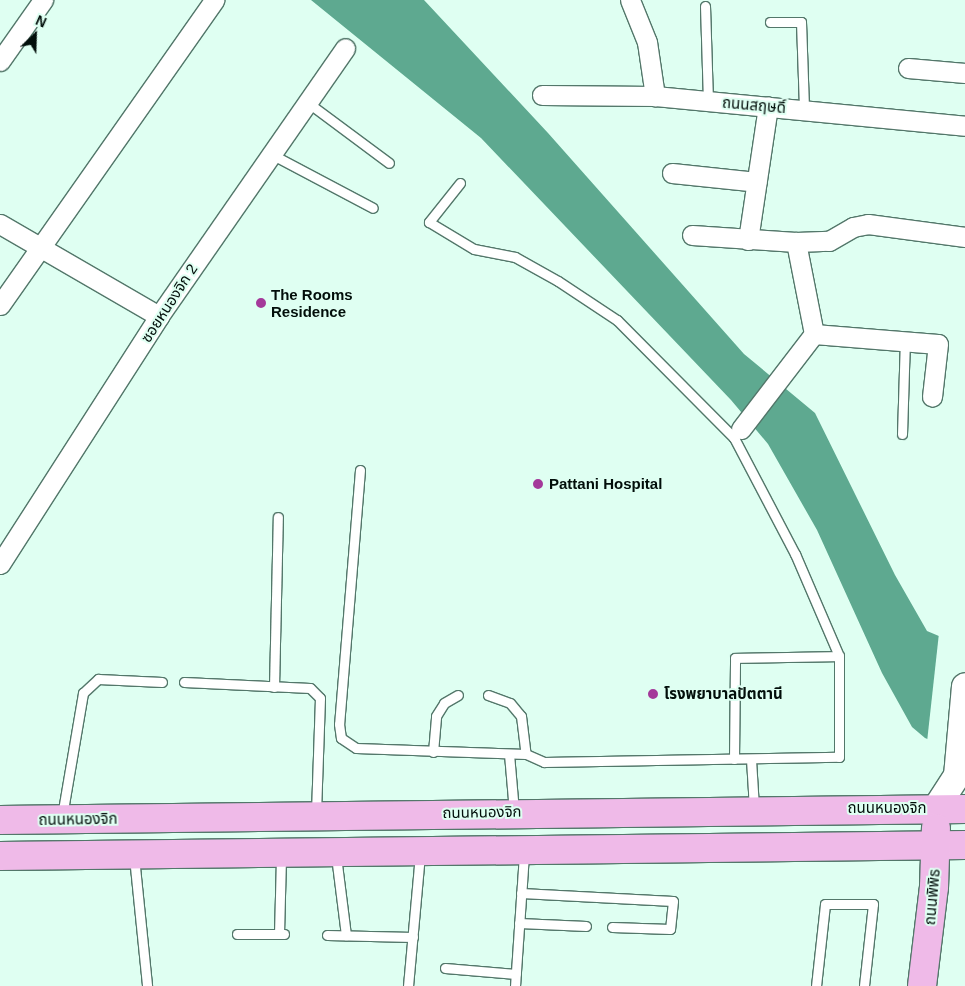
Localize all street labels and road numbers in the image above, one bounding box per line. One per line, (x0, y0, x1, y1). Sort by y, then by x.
street label: ถนนสฤษดิ์ (721, 93, 787, 117)
street label: ซอยหนองจิก 2 (137, 260, 201, 346)
street label: ถนนหนองจิก (847, 799, 927, 817)
street label: ถนนหนองจิก (442, 802, 522, 822)
street label: ถนนหนองจิก (38, 809, 118, 829)
street label: ถนนพิพิธ (921, 868, 943, 926)

